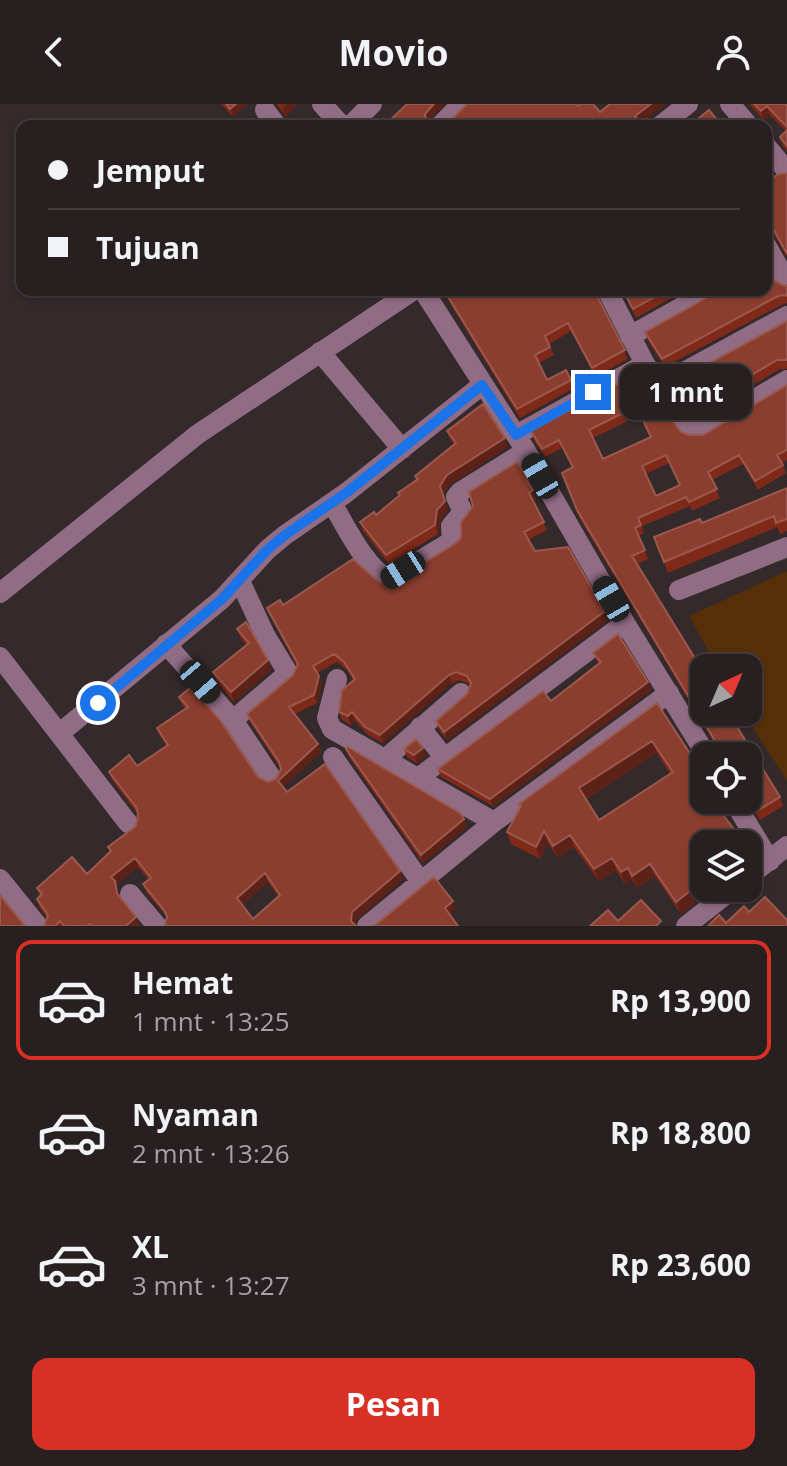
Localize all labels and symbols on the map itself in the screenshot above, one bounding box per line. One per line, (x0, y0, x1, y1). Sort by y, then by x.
callout: 1 mnt (621, 364, 753, 420)
route end (575, 374, 611, 410)
car (518, 449, 562, 503)
car (376, 547, 430, 593)
car (589, 572, 633, 626)
north arrow (690, 654, 762, 726)
car (175, 656, 225, 708)
route start (80, 685, 116, 721)

